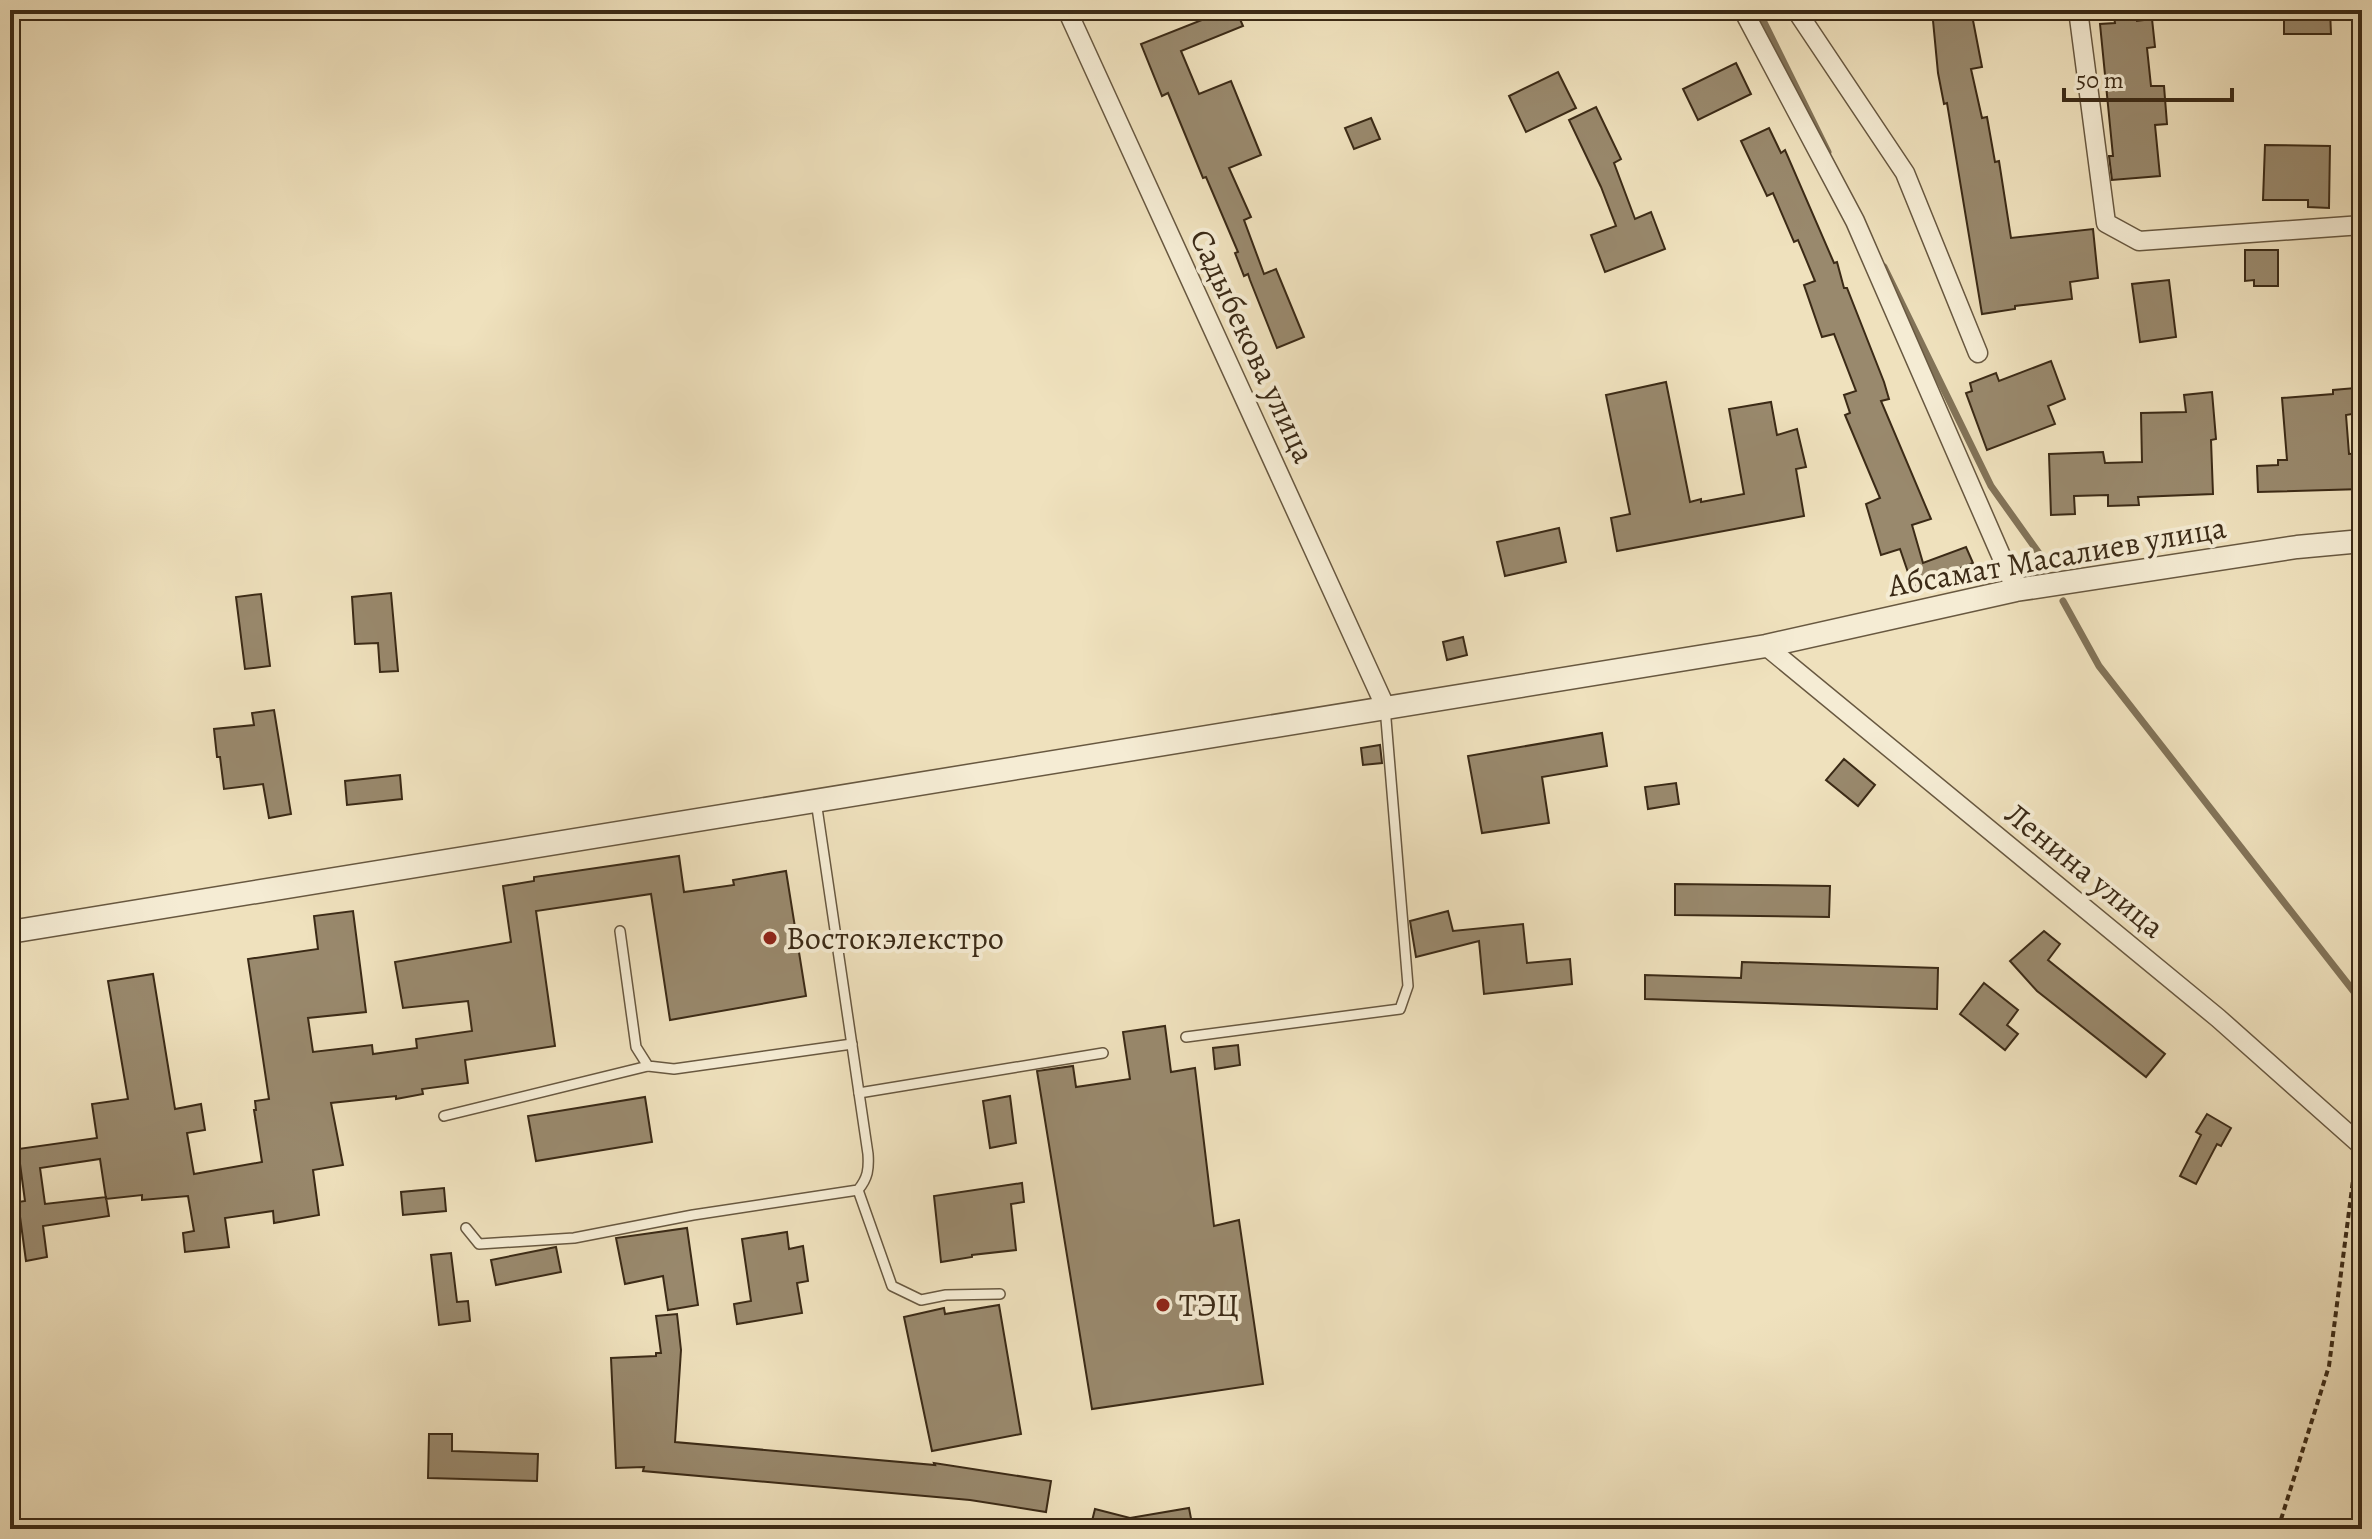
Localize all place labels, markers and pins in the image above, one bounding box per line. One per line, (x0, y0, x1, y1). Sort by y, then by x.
place label: Востокэлекстро (786, 916, 1004, 960)
marker: Востокэлекстро (761, 929, 779, 947)
place label: ТЭЦ (1179, 1283, 1239, 1327)
marker: ТЭЦ (1154, 1296, 1172, 1314)

